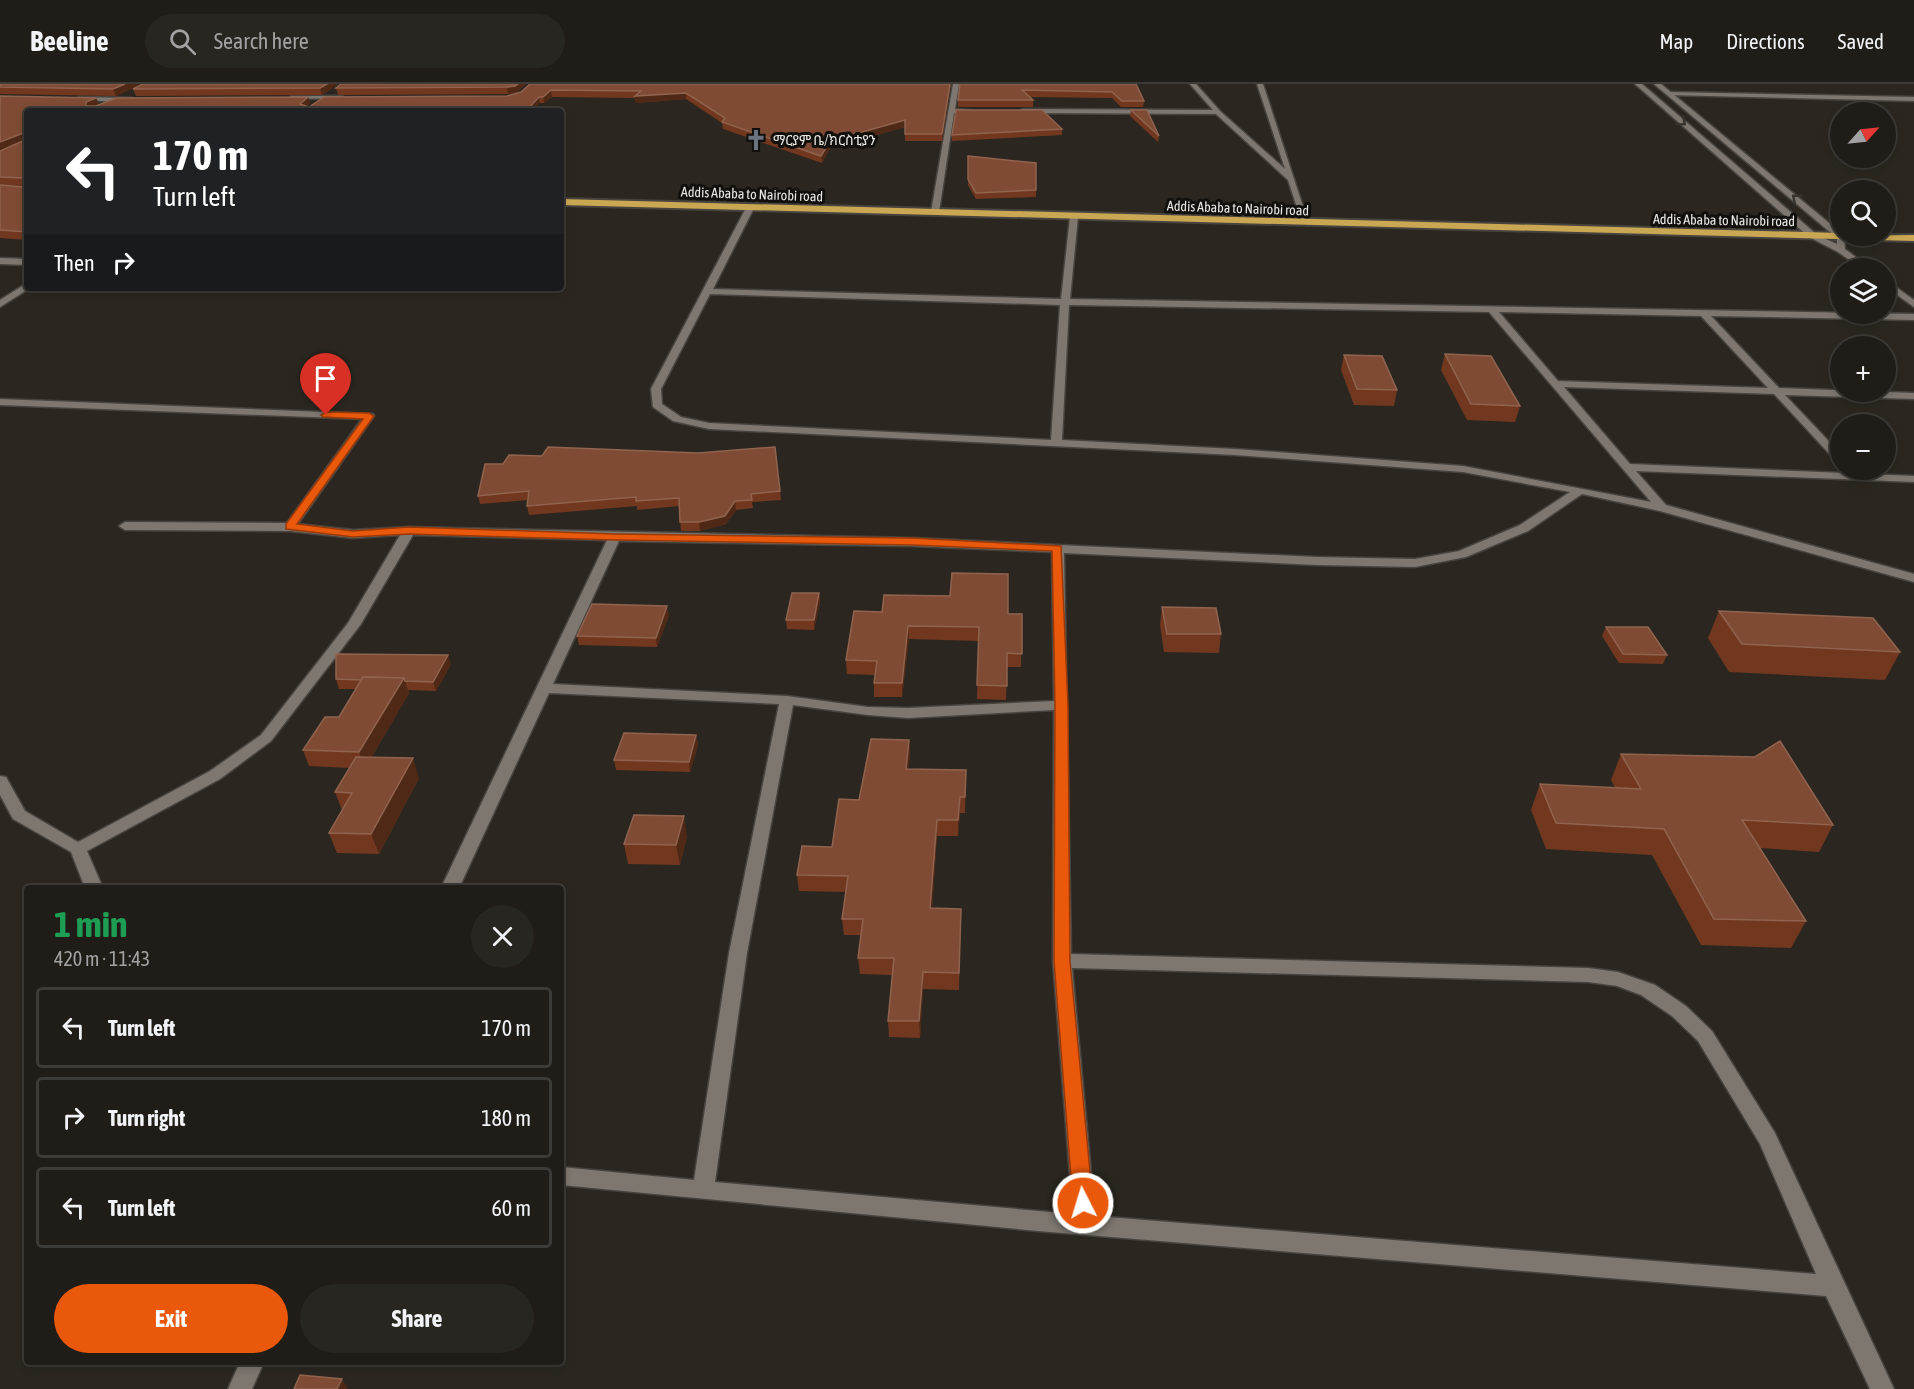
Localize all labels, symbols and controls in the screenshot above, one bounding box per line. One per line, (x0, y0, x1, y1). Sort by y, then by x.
search box (145, 14, 565, 68)
text: Beeline (30, 25, 109, 57)
icon: search (166, 25, 199, 58)
text: Search here (214, 28, 309, 54)
text: Map (1659, 29, 1693, 53)
text: Directions (1726, 29, 1805, 53)
text: Saved (1838, 29, 1884, 53)
north arrow (1830, 102, 1896, 168)
map controls (1830, 102, 1896, 480)
one-way arrow (1675, 115, 1686, 126)
church icon: ማርያም ቤ/ክርስቲያን (744, 128, 768, 152)
text: 170 m (153, 131, 248, 179)
icon: left (54, 132, 132, 210)
place label: ማርያም ቤ/ክርስቲያን (773, 132, 876, 148)
button: search (1830, 180, 1896, 246)
text: Turn left (153, 181, 236, 212)
street label: Addis Ababa to Nairobi road (681, 184, 823, 204)
one-way arrow (1791, 194, 1802, 205)
street label: Addis Ababa to Nairobi road (1167, 198, 1309, 218)
street label: Addis Ababa to Nairobi road (1653, 211, 1795, 229)
icon: right (107, 246, 140, 279)
text: Then (54, 250, 95, 276)
button: layers (1830, 258, 1896, 324)
button: + (1830, 336, 1896, 402)
pin (300, 353, 351, 415)
icon: arrive (309, 362, 342, 395)
button: − (1830, 414, 1896, 480)
text: 1 min (54, 903, 128, 945)
button: close (471, 905, 534, 968)
text: 420 m · 11:43 (54, 947, 150, 970)
icon: left (57, 1011, 90, 1044)
text: Turn left (108, 1015, 175, 1041)
text: 170 m (481, 1015, 531, 1041)
icon: right (57, 1101, 90, 1134)
text: Turn right (108, 1105, 185, 1131)
text: 180 m (481, 1105, 531, 1131)
position arrow (1051, 1171, 1115, 1235)
icon: left (57, 1191, 90, 1224)
text: Turn left (108, 1195, 175, 1221)
text: 60 m (491, 1195, 531, 1221)
button: Exit (54, 1284, 288, 1353)
button: Share (300, 1284, 534, 1353)

